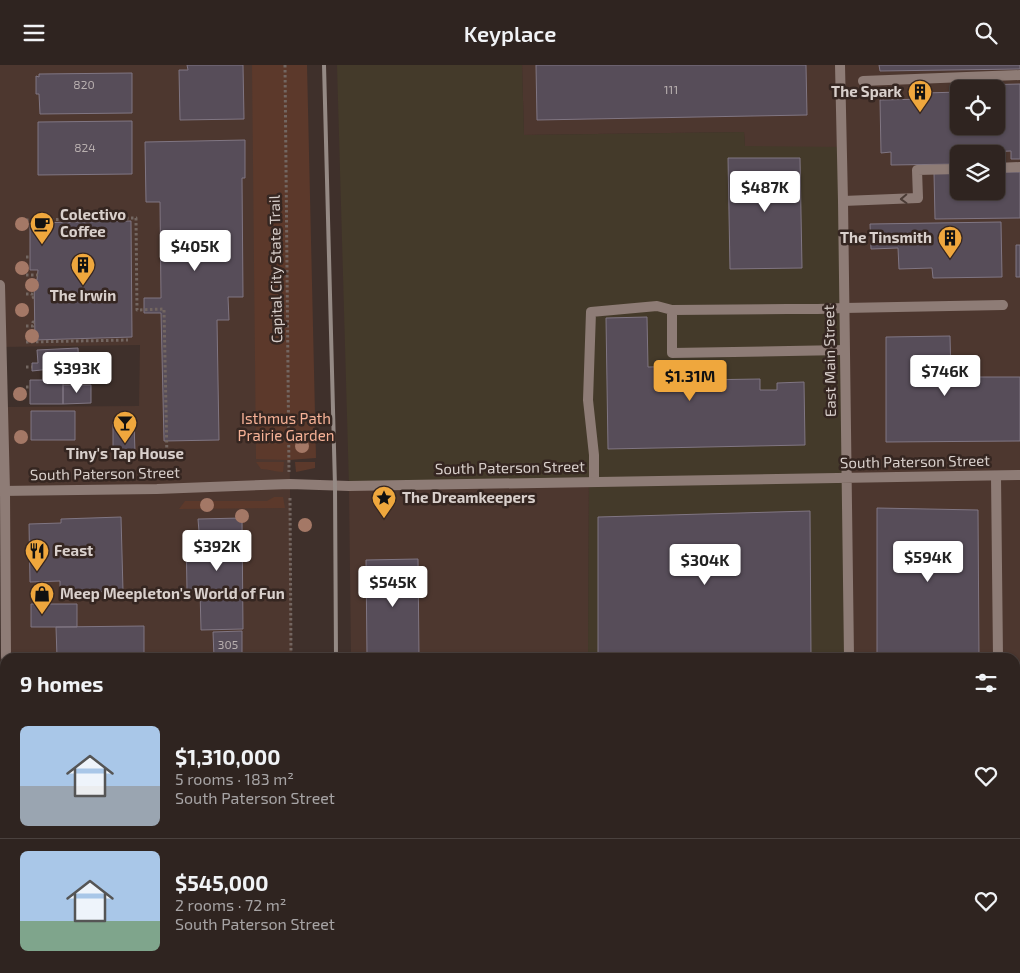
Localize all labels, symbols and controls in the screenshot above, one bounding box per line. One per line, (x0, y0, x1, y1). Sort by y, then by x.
icon: menu (20, 19, 48, 47)
icon: search (972, 19, 1000, 47)
text: Keyplace (464, 20, 556, 46)
house number: 820 (73, 77, 95, 91)
building icon: The Spark (907, 79, 933, 113)
map controls (950, 80, 1005, 200)
button: locate (950, 80, 1005, 135)
house number: 111 (664, 82, 678, 96)
place label: The Spark (831, 82, 903, 100)
house number: 824 (74, 140, 96, 154)
button: layers (950, 145, 1005, 200)
pin: $487K (730, 171, 800, 213)
text: $487K (741, 177, 789, 196)
one-way arrow (900, 193, 908, 204)
street label: Capital City State Trail (265, 194, 285, 343)
place label: Colectivo Coffee (60, 205, 126, 240)
cafe icon: Colectivo Coffee (29, 211, 55, 245)
building icon: The Tinsmith (937, 225, 963, 259)
place label: The Tinsmith (840, 228, 932, 246)
pin: $405K (160, 229, 230, 272)
text: $405K (171, 236, 219, 255)
building icon: The Irwin (70, 252, 96, 286)
place label: The Irwin (50, 286, 116, 304)
street label: East Main Street (819, 304, 839, 417)
pin: $393K (42, 351, 112, 394)
pin: $746K (910, 355, 980, 397)
text: $393K (53, 358, 101, 377)
pin: $1.31M (649, 359, 731, 402)
text: $746K (921, 361, 969, 380)
text: $1.31M (665, 366, 715, 385)
park label: Isthmus Path Prairie Garden (238, 409, 334, 444)
bar icon: Tiny's Tap House (112, 410, 138, 444)
place label: Tiny's Tap House (66, 444, 184, 463)
street label: South Paterson Street (840, 451, 990, 471)
street label: South Paterson Street (435, 457, 585, 477)
street label: South Paterson Street (30, 463, 180, 483)
place icon: The Dreamkeepers (371, 485, 397, 519)
place label: The Dreamkeepers (402, 488, 535, 506)
pin: $392K (182, 529, 252, 572)
text: $392K (193, 536, 241, 555)
restaurant icon: Feast (24, 538, 50, 572)
place label: Feast (54, 541, 93, 559)
pin: $594K (893, 541, 963, 583)
pin: $304K (670, 543, 740, 586)
text: $594K (904, 547, 952, 566)
text: $304K (681, 550, 729, 569)
pin: $545K (358, 565, 428, 608)
text: $545K (369, 572, 417, 591)
shop icon: Meep Meepleton's World of Fun (29, 581, 55, 615)
place label: Meep Meepleton's World of Fun (60, 584, 285, 602)
house number: 305 (218, 637, 238, 651)
icon: filters (972, 669, 1000, 697)
text: 9 homes (20, 671, 103, 696)
text: $1,310,000 (175, 744, 280, 769)
icon: home (60, 746, 120, 806)
icon: heart (972, 762, 1000, 790)
text: 5 rooms · 183 m² (175, 769, 294, 788)
text: South Paterson Street (175, 788, 335, 807)
text: $545,000 (175, 870, 269, 895)
icon: home (60, 871, 120, 931)
icon: heart (972, 887, 1000, 915)
text: 2 rooms · 72 m² (175, 895, 286, 914)
text: South Paterson Street (175, 914, 335, 933)

